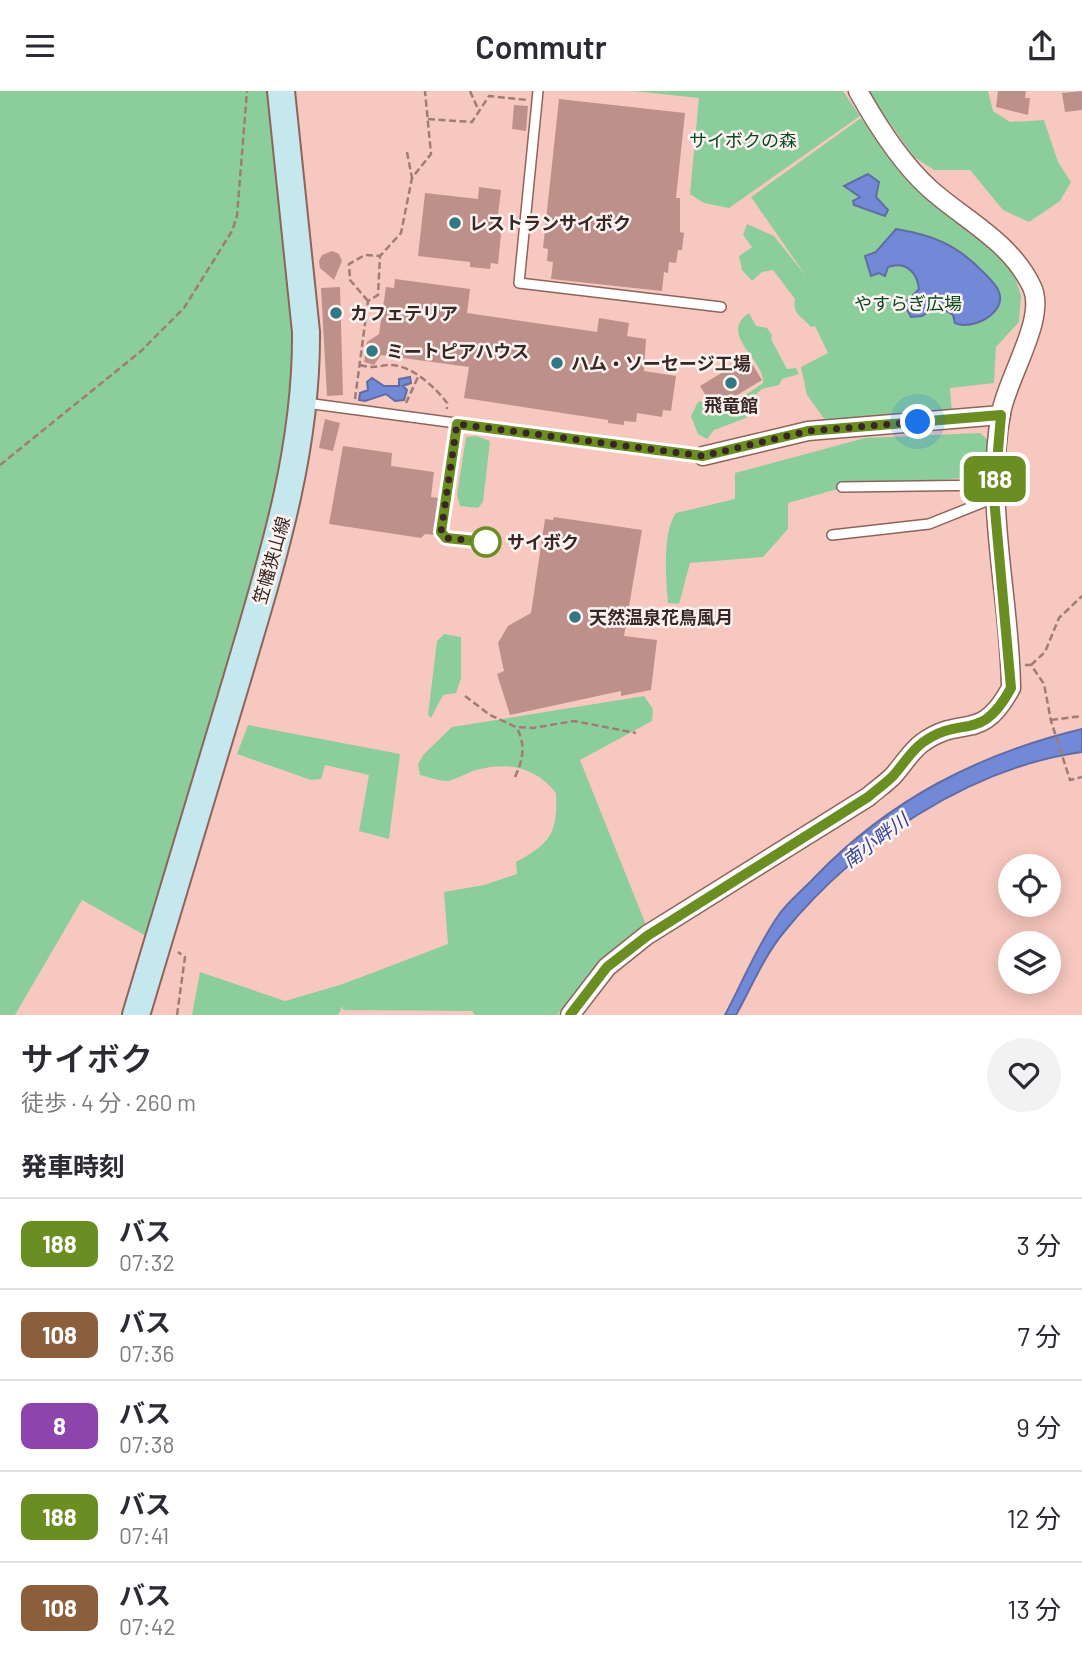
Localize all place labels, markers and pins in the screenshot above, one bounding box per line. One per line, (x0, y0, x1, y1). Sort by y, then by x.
place label: レストランサイボク (469, 212, 631, 234)
marker: レストランサイボク (447, 215, 463, 231)
place label: カフェテリア (350, 302, 458, 324)
marker: カフェテリア (328, 305, 344, 321)
place label: ミートピアハウス (386, 340, 529, 362)
marker: ミートピアハウス (364, 343, 380, 359)
place label: ハム・ソーセージ工場 (571, 352, 751, 374)
marker: ハム・ソーセージ工場 (549, 355, 565, 371)
marker: 飛竜館 (723, 375, 739, 391)
place label: 飛竜館 (704, 394, 758, 416)
marker: サイボク (471, 527, 501, 557)
place label: サイボク (507, 531, 579, 553)
place label: 天然温泉花鳥風月 (589, 606, 733, 628)
marker: 天然温泉花鳥風月 (567, 609, 583, 625)

